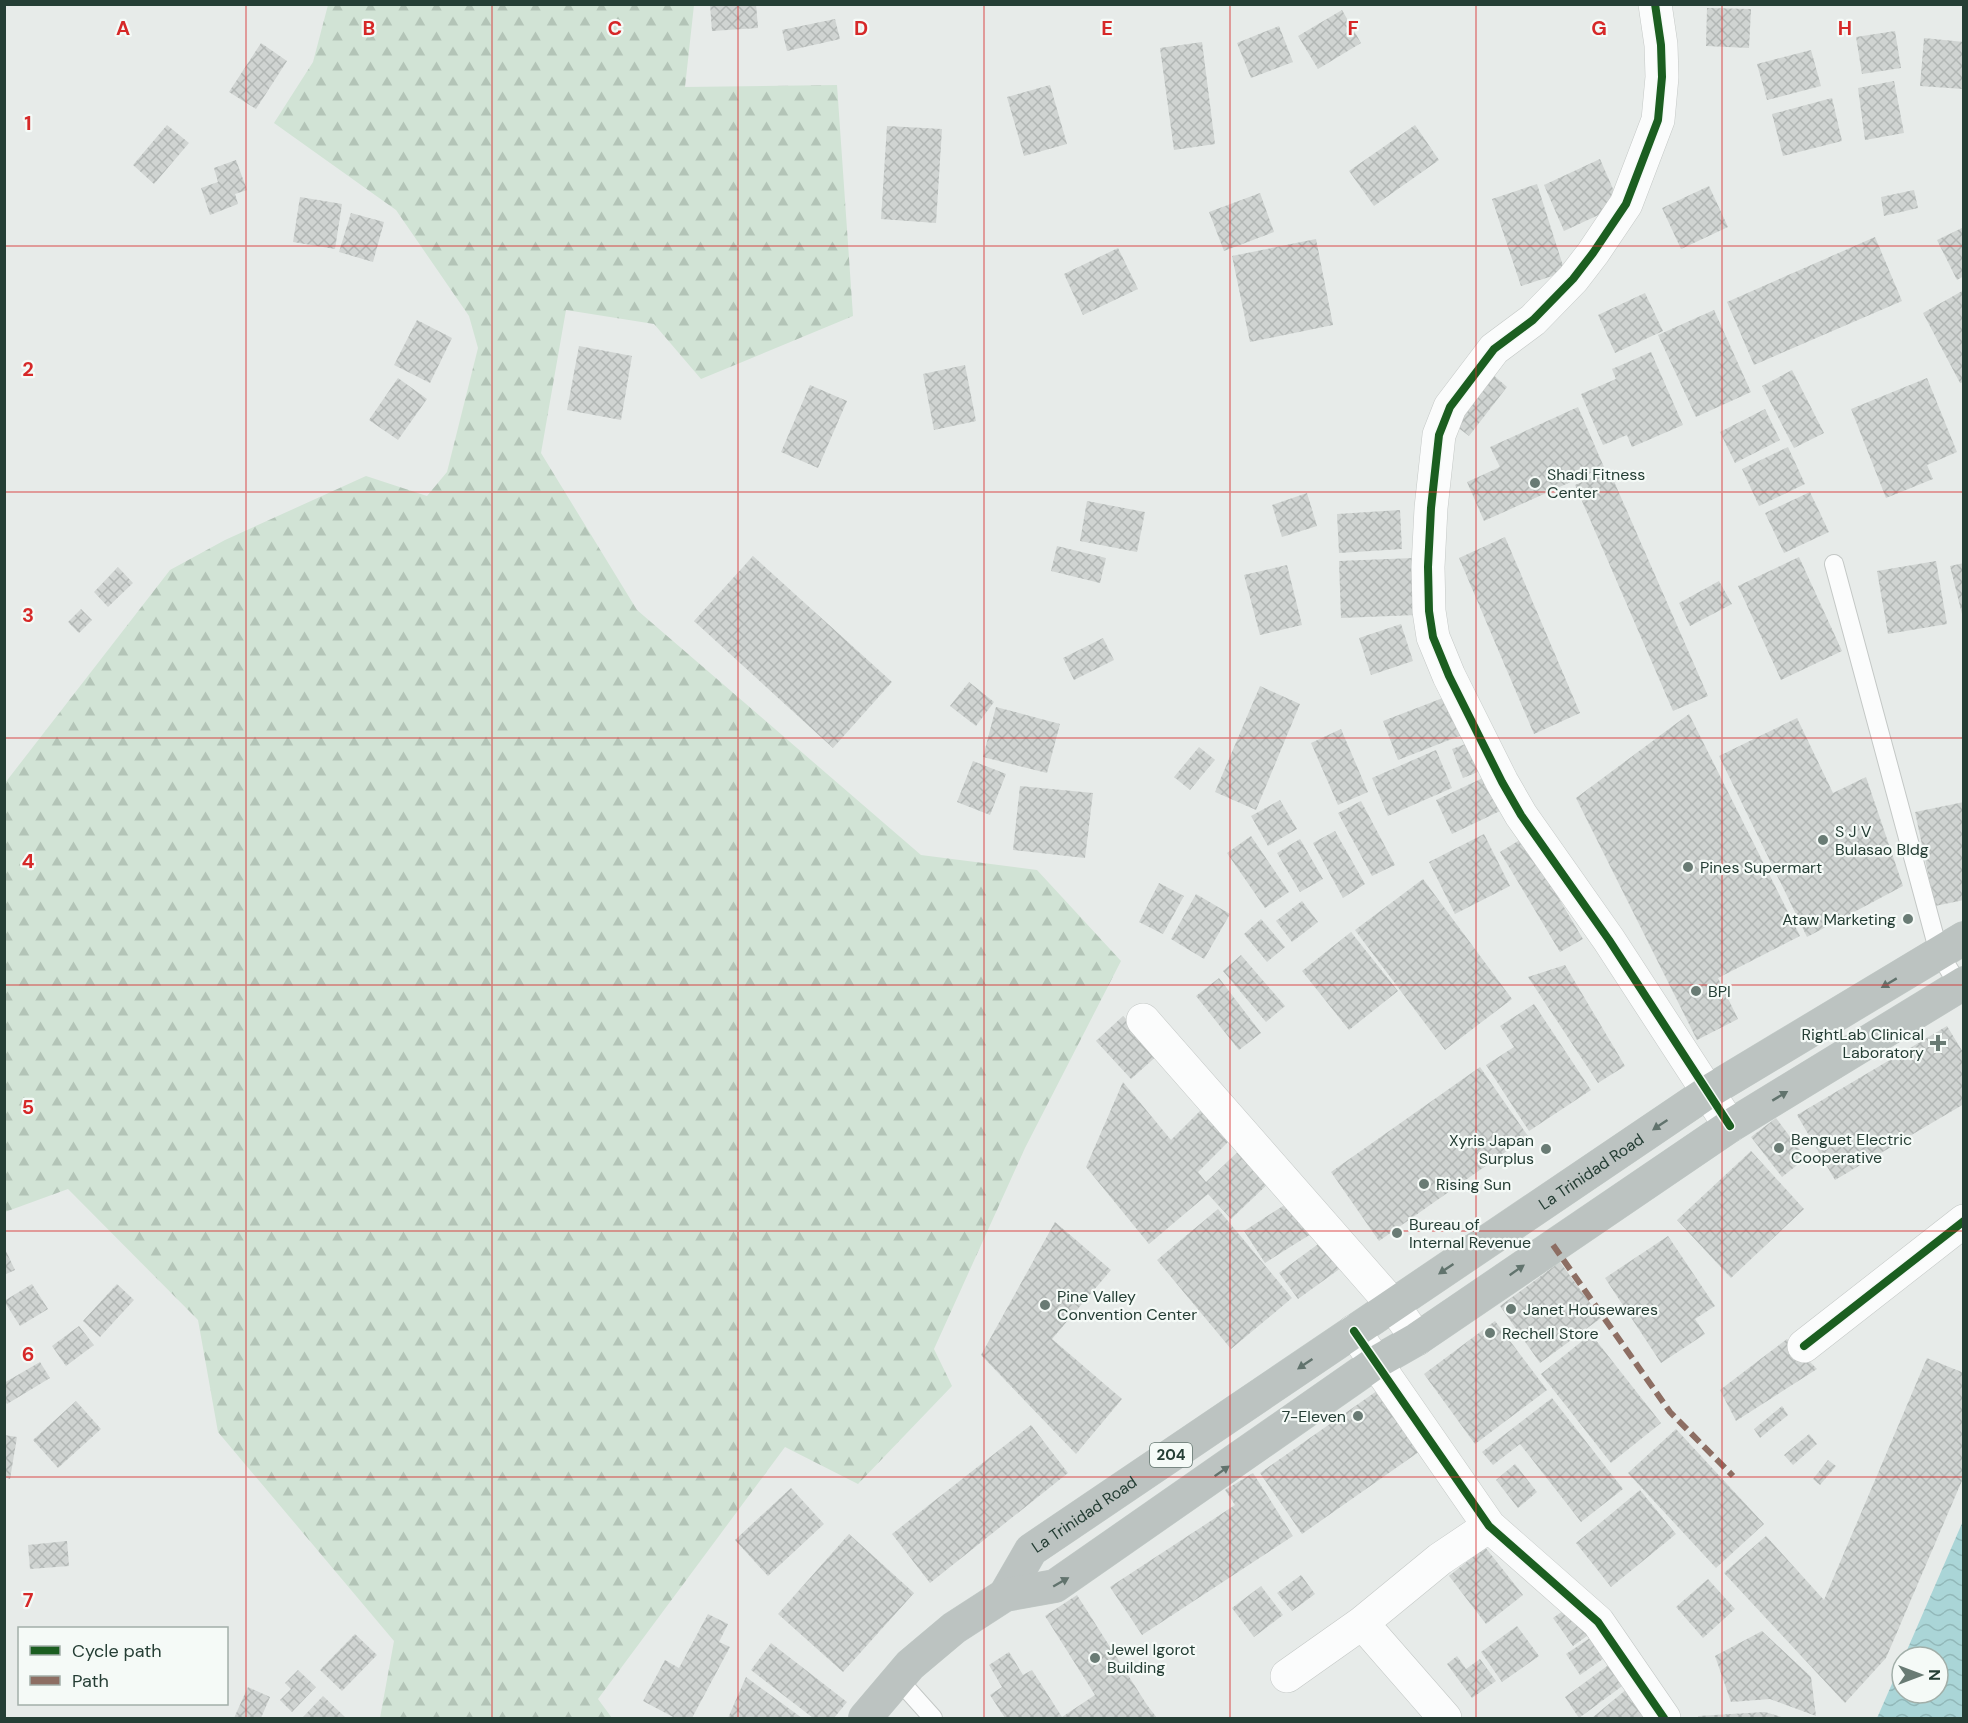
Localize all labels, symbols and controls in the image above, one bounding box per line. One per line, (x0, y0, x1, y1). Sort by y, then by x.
text: A (116, 15, 130, 41)
text: B (363, 15, 375, 41)
text: C (608, 15, 622, 41)
text: D (854, 15, 868, 41)
text: E (1101, 15, 1113, 41)
text: F (1347, 15, 1359, 41)
text: G (1591, 15, 1607, 41)
text: H (1838, 15, 1852, 41)
text: 1 (24, 110, 32, 136)
text: 2 (22, 356, 34, 382)
place label: Shadi Fitness Center (1547, 464, 1645, 503)
marker: Shadi Fitness Center (1528, 476, 1542, 490)
text: 3 (22, 602, 34, 628)
place label: S J V Bulasao Bldg (1835, 821, 1929, 860)
marker: S J V Bulasao Bldg (1816, 833, 1830, 847)
text: 4 (22, 848, 35, 874)
place label: Pines Supermart (1700, 857, 1822, 878)
marker: Pines Supermart (1681, 860, 1695, 874)
place label: Ataw Marketing (1782, 909, 1896, 930)
marker: Ataw Marketing (1901, 912, 1915, 926)
one-way arrow (1880, 978, 1897, 988)
place label: BPI (1708, 981, 1731, 1002)
marker: BPI (1689, 984, 1703, 998)
place label: RightLab Clinical Laboratory (1802, 1024, 1924, 1063)
marker: RightLab Clinical Laboratory (1929, 1034, 1947, 1052)
one-way arrow (1772, 1090, 1788, 1101)
text: 5 (22, 1094, 34, 1120)
one-way arrow (1651, 1119, 1668, 1130)
street label: La Trinidad Road (1534, 1128, 1648, 1214)
place label: Benguet Electric Cooperative (1791, 1129, 1912, 1168)
place label: Xyris Japan Surplus (1449, 1130, 1534, 1169)
marker: Benguet Electric Cooperative (1772, 1141, 1786, 1155)
marker: Xyris Japan Surplus (1539, 1142, 1553, 1156)
place label: Rising Sun (1436, 1174, 1511, 1195)
marker: Rising Sun (1417, 1177, 1431, 1191)
place label: Bureau of Internal Revenue (1409, 1214, 1531, 1253)
marker: Bureau of Internal Revenue (1390, 1226, 1404, 1240)
one-way arrow (1438, 1263, 1454, 1275)
one-way arrow (1509, 1265, 1525, 1276)
place label: Pine Valley Convention Center (1057, 1286, 1197, 1325)
marker: Pine Valley Convention Center (1038, 1298, 1052, 1312)
place label: Janet Housewares (1523, 1299, 1658, 1320)
marker: Janet Housewares (1504, 1302, 1518, 1316)
place label: Rechell Store (1502, 1323, 1598, 1344)
marker: Rechell Store (1483, 1326, 1497, 1340)
text: 6 (22, 1341, 34, 1367)
one-way arrow (1298, 1358, 1314, 1370)
place label: 7-Eleven (1282, 1406, 1346, 1427)
marker: 7-Eleven (1351, 1409, 1365, 1423)
road number: 204 (1150, 1443, 1192, 1467)
one-way arrow (1213, 1465, 1229, 1477)
street label: La Trinidad Road (1027, 1471, 1141, 1557)
one-way arrow (1053, 1576, 1069, 1587)
text: 7 (23, 1587, 34, 1613)
legend (18, 1627, 228, 1705)
text: Cycle path (72, 1639, 162, 1663)
place label: Jewel Igorot Building (1107, 1639, 1196, 1678)
north arrow (1890, 1645, 1950, 1705)
marker: Jewel Igorot Building (1088, 1651, 1102, 1665)
text: Path (72, 1669, 109, 1693)
text: N (1924, 1669, 1945, 1681)

